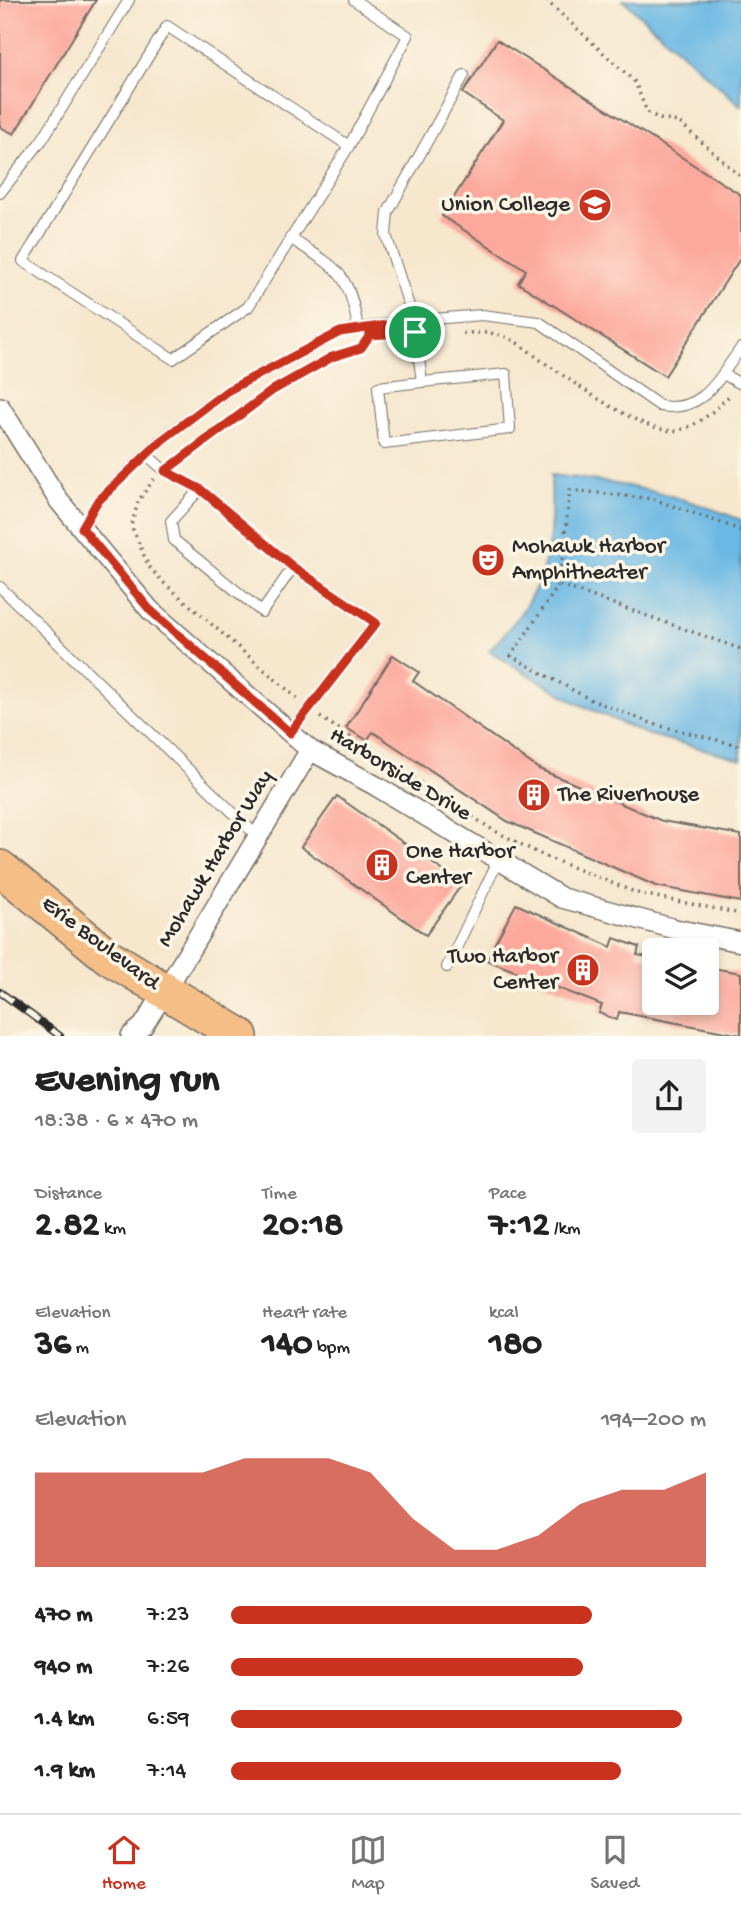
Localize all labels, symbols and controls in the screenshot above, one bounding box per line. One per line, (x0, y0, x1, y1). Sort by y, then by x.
school or university icon: Union College (576, 186, 614, 224)
place label: Union College (441, 192, 571, 219)
pin (385, 302, 445, 362)
icon: arrive (396, 313, 434, 351)
place label: Mohawk Harbor Amphitheater (512, 534, 667, 587)
theatre icon: Mohawk Harbor Amphitheater (469, 541, 507, 579)
street label: Harborside Drive (324, 722, 477, 829)
street label: Mohawk Harbor Way (152, 766, 280, 952)
building icon: The Riverhouse (515, 776, 553, 814)
place label: The Riverhouse (556, 782, 700, 809)
place label: One Harbor Center (406, 839, 516, 892)
building icon: One Harbor Center (363, 846, 401, 884)
street label: Erie Boulevard (36, 891, 166, 998)
map controls (642, 938, 719, 1015)
button: layers (642, 938, 719, 1015)
place label: Two Harbor Center (446, 944, 560, 997)
building icon: Two Harbor Center (564, 951, 602, 989)
button: share (632, 1059, 706, 1133)
text: Evening run (35, 1060, 219, 1104)
text: 18:38 · 6 × 470 m (35, 1108, 198, 1135)
text: Distance (35, 1183, 102, 1206)
text: Time (262, 1183, 297, 1206)
text: Pace (489, 1183, 526, 1206)
text: 2.82 (35, 1206, 99, 1247)
text: 20:18 (262, 1206, 343, 1247)
text: 7:12 (489, 1206, 549, 1247)
text: km (99, 1218, 126, 1241)
text: /km (549, 1218, 581, 1241)
text: Elevation (35, 1302, 111, 1325)
text: Heart rate (262, 1302, 347, 1325)
text: kcal (489, 1302, 519, 1325)
text: 36 (35, 1325, 71, 1366)
text: 140 (262, 1325, 313, 1366)
text: 180 (489, 1325, 542, 1366)
text: m (71, 1337, 89, 1360)
text: bpm (313, 1337, 350, 1360)
text: Elevation (35, 1407, 126, 1434)
text: 194–200 m (601, 1407, 706, 1434)
text: 470 m (35, 1602, 93, 1629)
text: 7:23 (147, 1602, 189, 1629)
text: 940 m (35, 1654, 92, 1681)
text: 7:26 (147, 1654, 189, 1681)
text: 1.4 km (35, 1706, 94, 1733)
text: 6:59 (147, 1706, 190, 1733)
text: 1.9 km (35, 1758, 95, 1785)
text: 7:14 (147, 1758, 186, 1785)
tab: Home (102, 1831, 146, 1896)
tab: Map (349, 1831, 387, 1896)
tab: Saved (591, 1831, 639, 1896)

